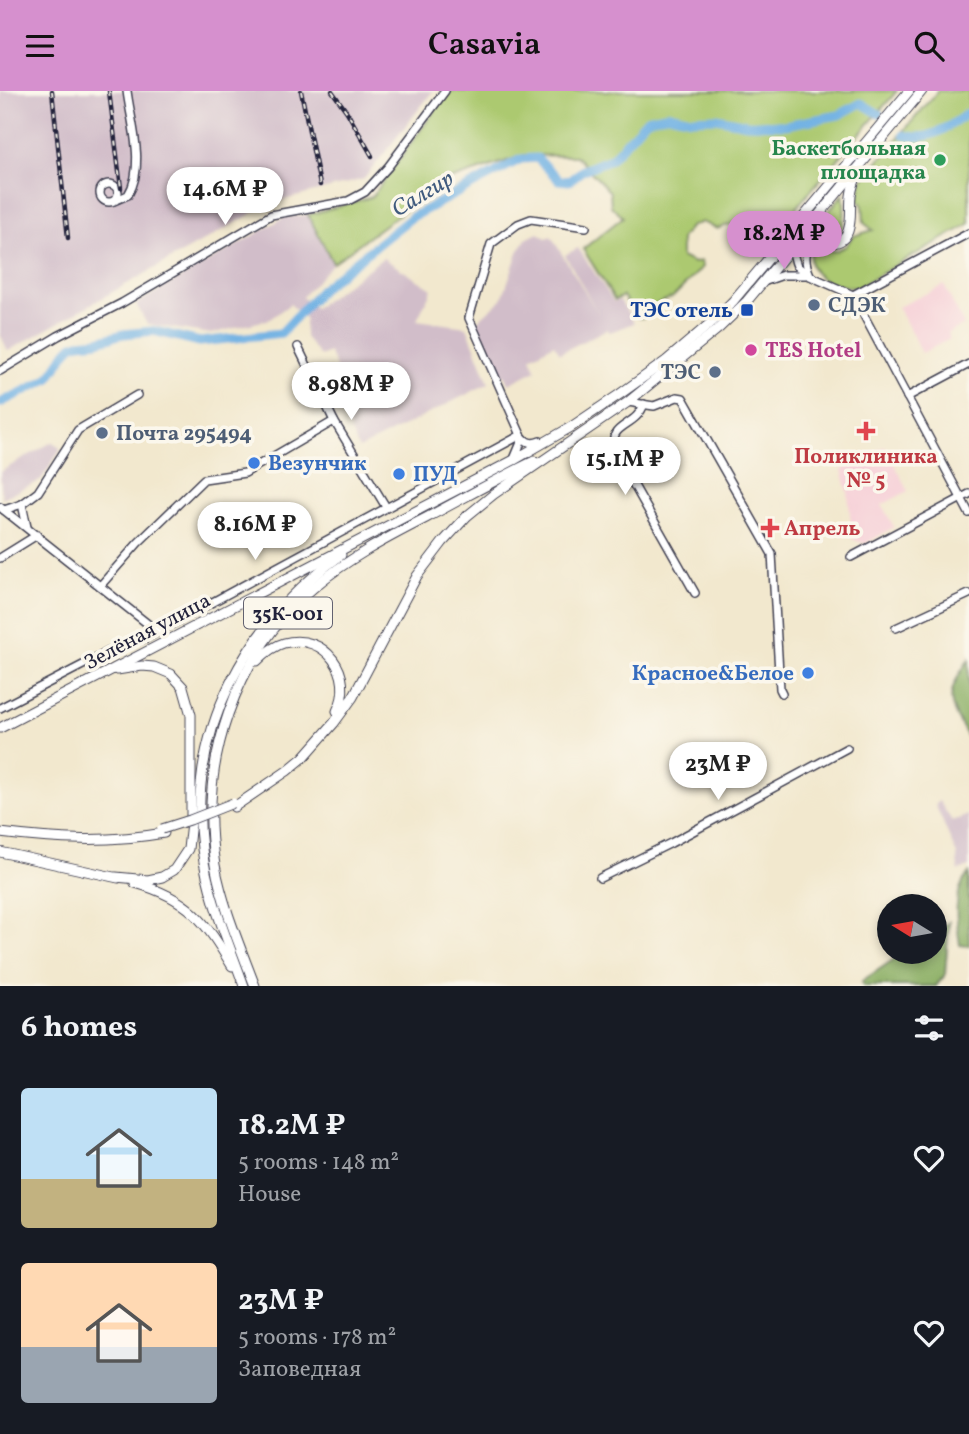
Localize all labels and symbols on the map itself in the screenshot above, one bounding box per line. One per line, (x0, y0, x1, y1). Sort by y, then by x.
place label: Баскетбольная площадка (771, 135, 926, 188)
marker: Баскетбольная площадка (932, 152, 948, 168)
water label: Салгир (386, 164, 460, 226)
pin: 14.6M ₽ (160, 167, 290, 227)
pin: 18.2M ₽ (719, 211, 849, 271)
place label: СДЭК (828, 292, 886, 321)
place label: ТЭС отель (630, 297, 733, 326)
marker: СДЭК (806, 297, 822, 313)
marker: ТЭС отель (739, 302, 755, 318)
place label: TES Hotel (765, 337, 861, 366)
marker: TES Hotel (743, 342, 759, 358)
place label: ТЭС (661, 359, 701, 388)
pin: 8.98M ₽ (286, 363, 416, 422)
marker: ТЭС (707, 364, 723, 380)
place label: Почта 295494 (116, 420, 252, 449)
marker: Поликлиника № 5 (856, 421, 876, 441)
marker: Почта 295494 (94, 425, 110, 441)
pin: 15.1M ₽ (560, 437, 690, 497)
place label: Поликлиника № 5 (794, 443, 938, 496)
place label: Везунчик (268, 450, 367, 479)
marker: Везунчик (246, 455, 262, 471)
place label: ПУД (413, 461, 458, 490)
marker: ПУД (391, 466, 407, 482)
pin: 8.16M ₽ (190, 503, 320, 562)
place label: Апрель (784, 515, 861, 544)
marker: Апрель (762, 520, 778, 536)
street label: Зелёная улица (79, 587, 216, 678)
road number: 35К-001 (244, 597, 332, 629)
place label: Красное&Белое (632, 660, 794, 689)
marker: Красное&Белое (800, 665, 816, 681)
pin: 23M ₽ (669, 743, 767, 802)
north arrow (877, 894, 947, 964)

